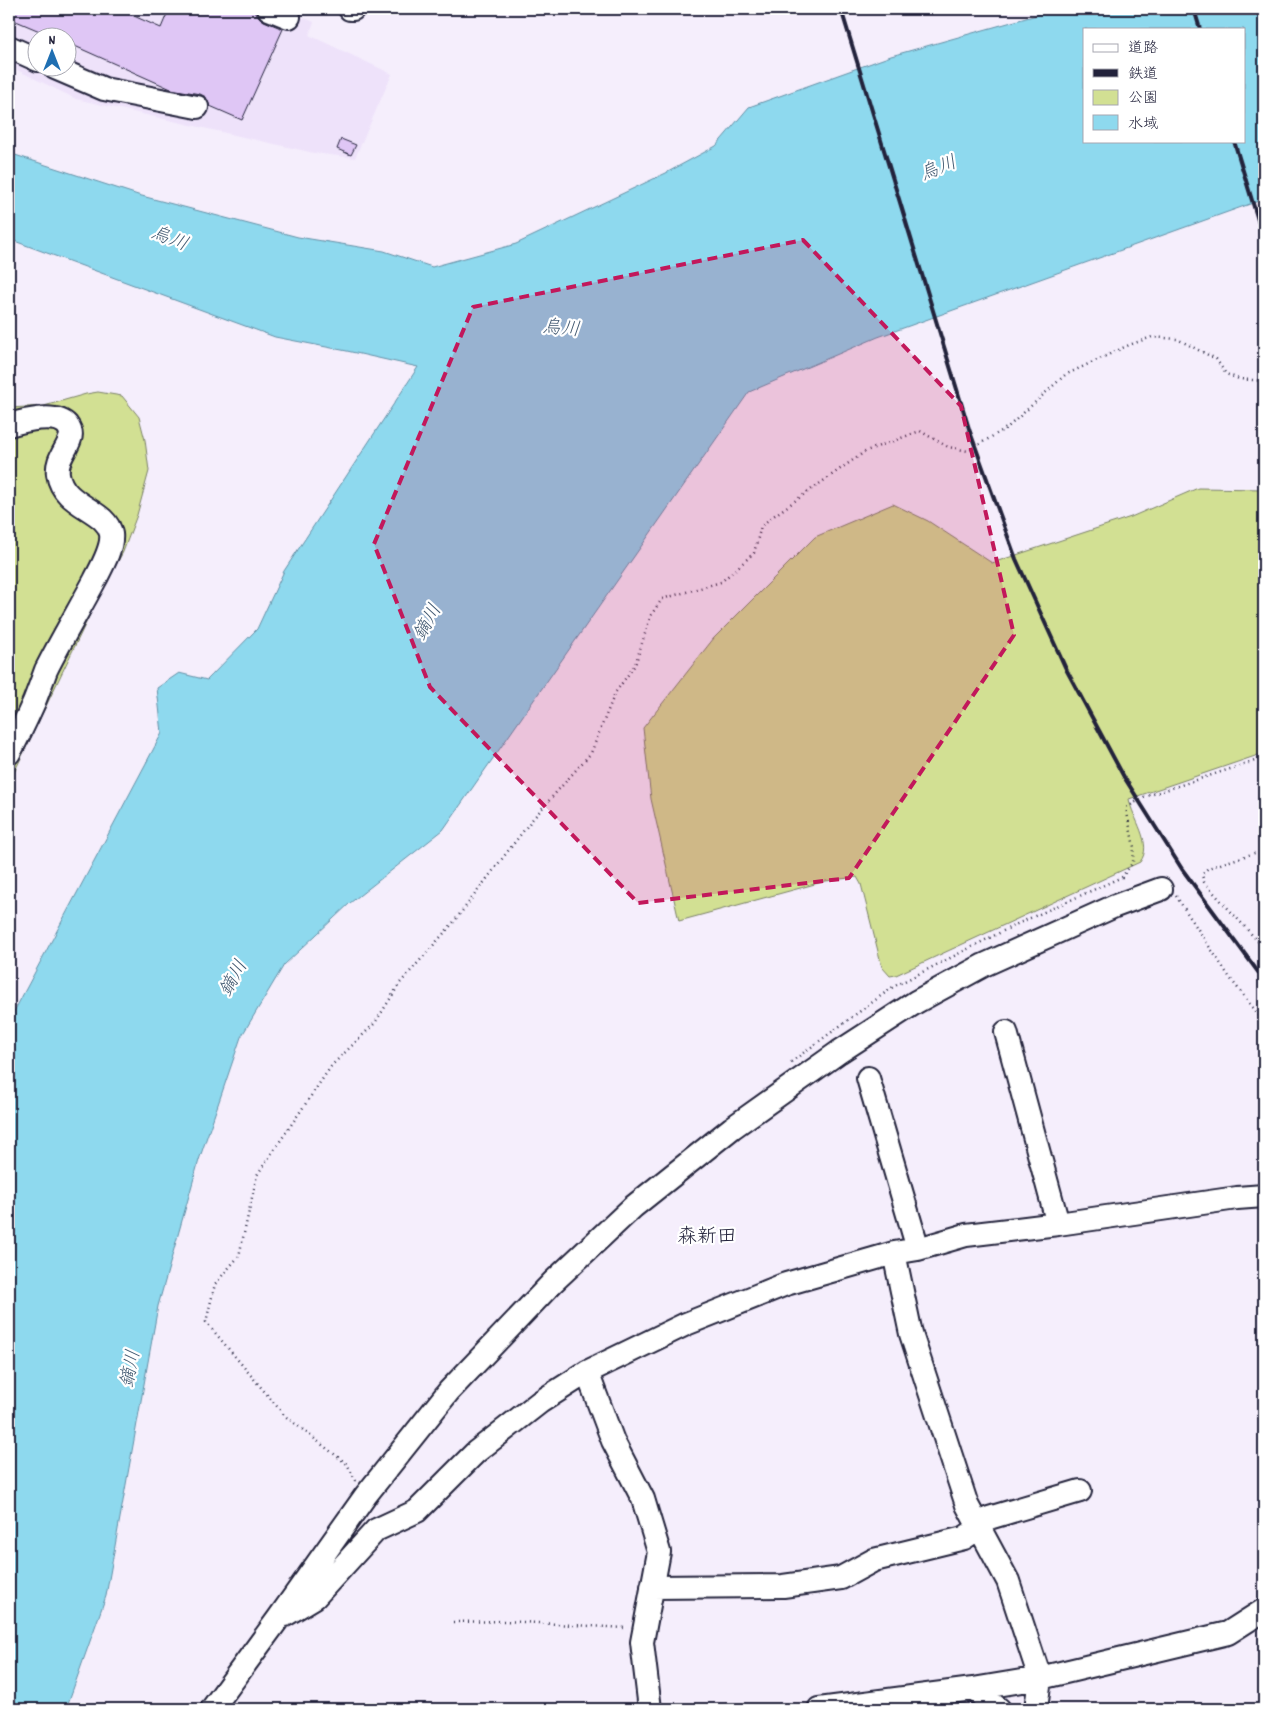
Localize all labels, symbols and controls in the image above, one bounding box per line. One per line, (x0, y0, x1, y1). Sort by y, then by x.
north arrow (28, 28, 78, 78)
legend (1083, 28, 1246, 142)
text: N (49, 31, 56, 51)
text: 道路 (1128, 38, 1158, 60)
text: 鉄道 (1128, 64, 1158, 86)
text: 公園 (1128, 88, 1158, 110)
text: 水域 (1128, 114, 1158, 136)
water label: 烏川 (916, 150, 962, 190)
water label: 烏川 (146, 220, 192, 260)
water label: 烏川 (541, 315, 581, 345)
water label: 鏑川 (408, 600, 450, 646)
water label: 鏑川 (214, 956, 256, 1002)
district label: 森新田 (677, 1224, 737, 1252)
water label: 鏑川 (115, 1348, 149, 1390)

